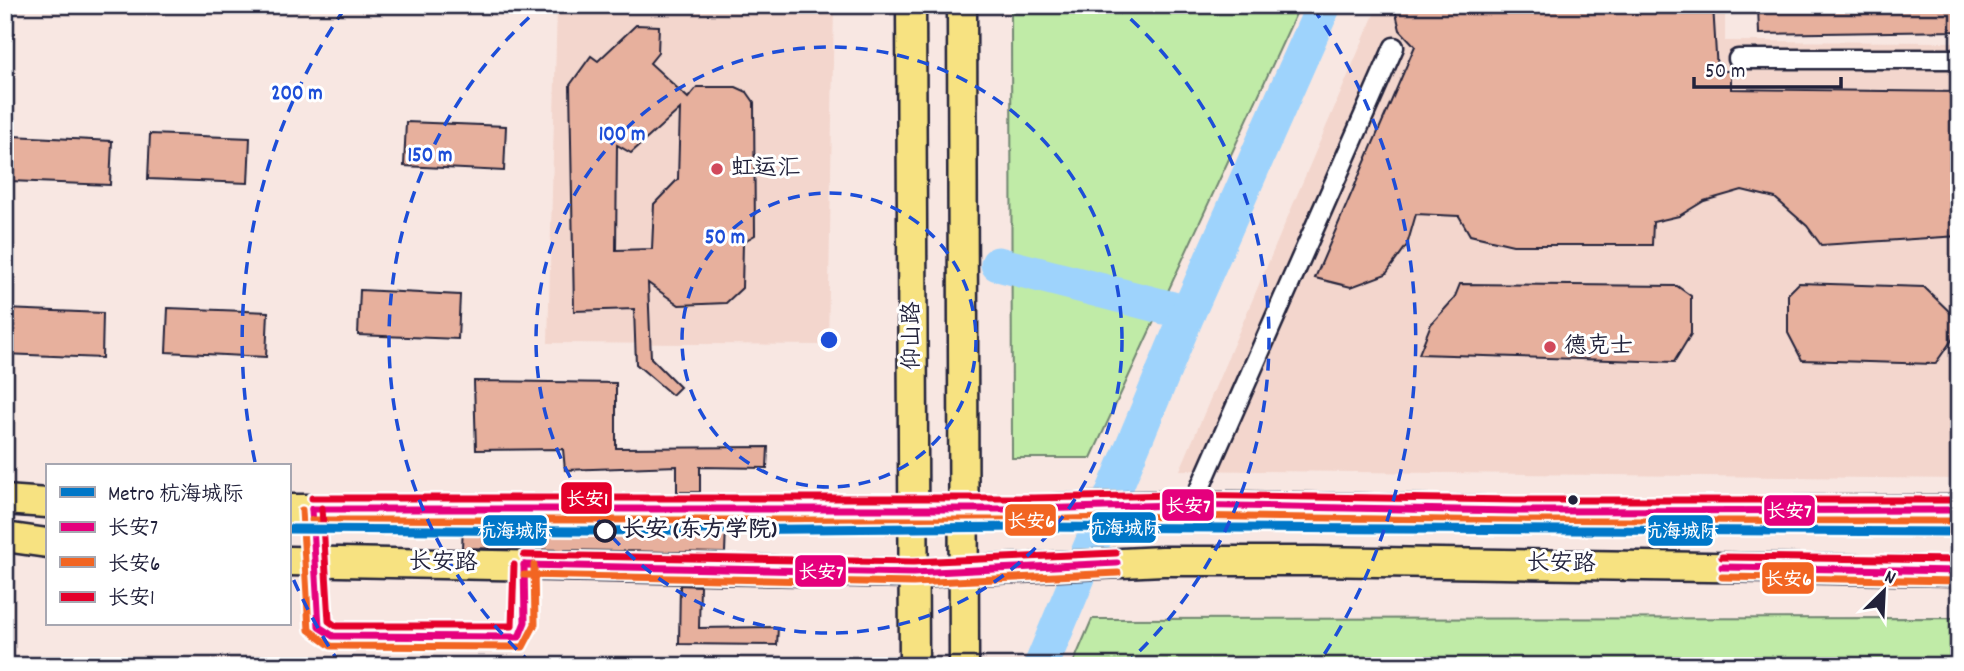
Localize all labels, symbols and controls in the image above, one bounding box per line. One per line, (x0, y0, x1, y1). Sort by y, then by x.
scale bar (1694, 46, 1842, 90)
text: 50 m (1705, 58, 1745, 88)
text: 200 m (271, 80, 323, 110)
text: 100 m (599, 121, 645, 151)
text: 150 m (407, 142, 453, 172)
place label: 虹运汇 (731, 153, 800, 186)
marker: 虹运汇 (709, 161, 725, 177)
text: 50 m (705, 224, 745, 254)
street label: 仰山路 (897, 302, 930, 371)
centre of rings (817, 328, 841, 352)
place label: 德克士 (1564, 331, 1633, 364)
marker: 德克士 (1542, 339, 1558, 355)
legend (46, 464, 290, 626)
text: Metro 杭海城际 (108, 481, 243, 511)
line badge: 长安1 (560, 481, 613, 515)
text: 长安1 (566, 488, 608, 515)
line badge: 长安7 (1161, 488, 1215, 522)
unlabelled marker (1566, 493, 1580, 507)
line badge: 长安7 (1763, 494, 1816, 527)
text: 长安7 (1165, 495, 1211, 522)
text: 长安7 (1766, 500, 1812, 527)
line badge: 长安6 (1004, 503, 1057, 537)
text: 长安6 (1007, 510, 1055, 537)
line badge: 杭海城际 (1091, 511, 1157, 544)
line badge: 杭海城际 (482, 514, 548, 547)
line badge: 杭海城际 (1647, 514, 1714, 547)
text: 长安7 (108, 515, 158, 545)
place label: 长安 (东方学院) (622, 515, 777, 548)
text: 杭海城际 (1086, 517, 1162, 544)
text: 杭海城际 (477, 520, 553, 547)
marker: 长安 (东方学院) (594, 520, 616, 542)
text: 杭海城际 (1643, 520, 1719, 547)
street label: 长安路 (408, 547, 478, 581)
street label: 长安路 (1526, 548, 1596, 582)
text: 长安6 (108, 551, 160, 581)
line badge: 长安7 (794, 554, 847, 588)
north arrow (1848, 556, 1918, 626)
text: 长安7 (798, 561, 844, 588)
line badge: 长安6 (1761, 561, 1815, 595)
text: N (1880, 564, 1899, 593)
text: 长安6 (1764, 568, 1812, 595)
text: 长安1 (108, 585, 155, 615)

